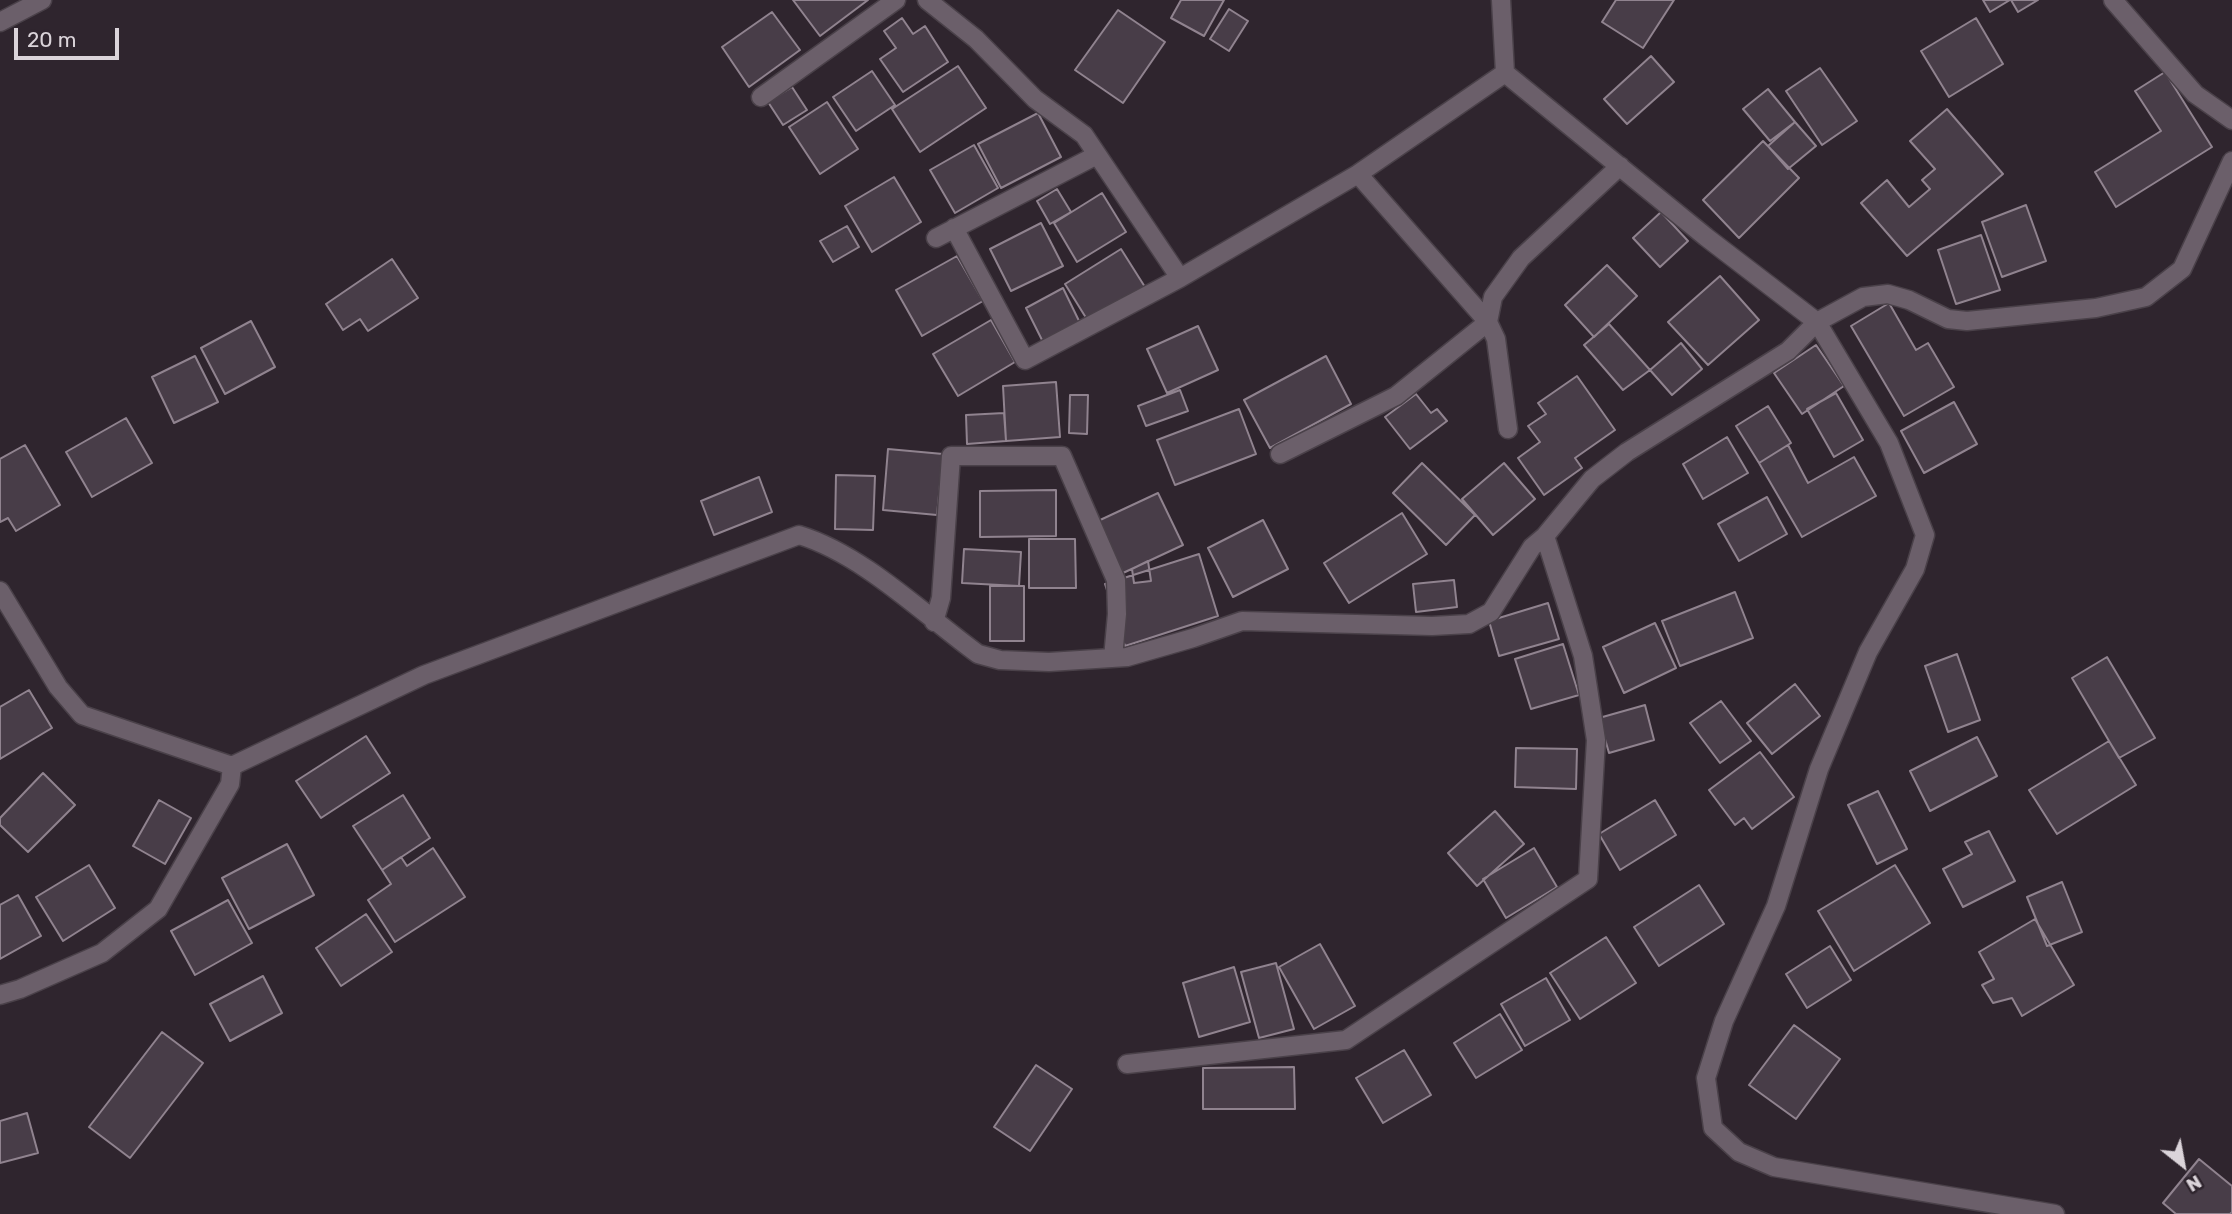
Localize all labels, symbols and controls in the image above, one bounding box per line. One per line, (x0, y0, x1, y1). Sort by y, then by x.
scale bar (18, 14, 122, 58)
text: 20 m (27, 27, 76, 52)
north arrow (2148, 1130, 2218, 1200)
text: N (2182, 1170, 2206, 1197)

